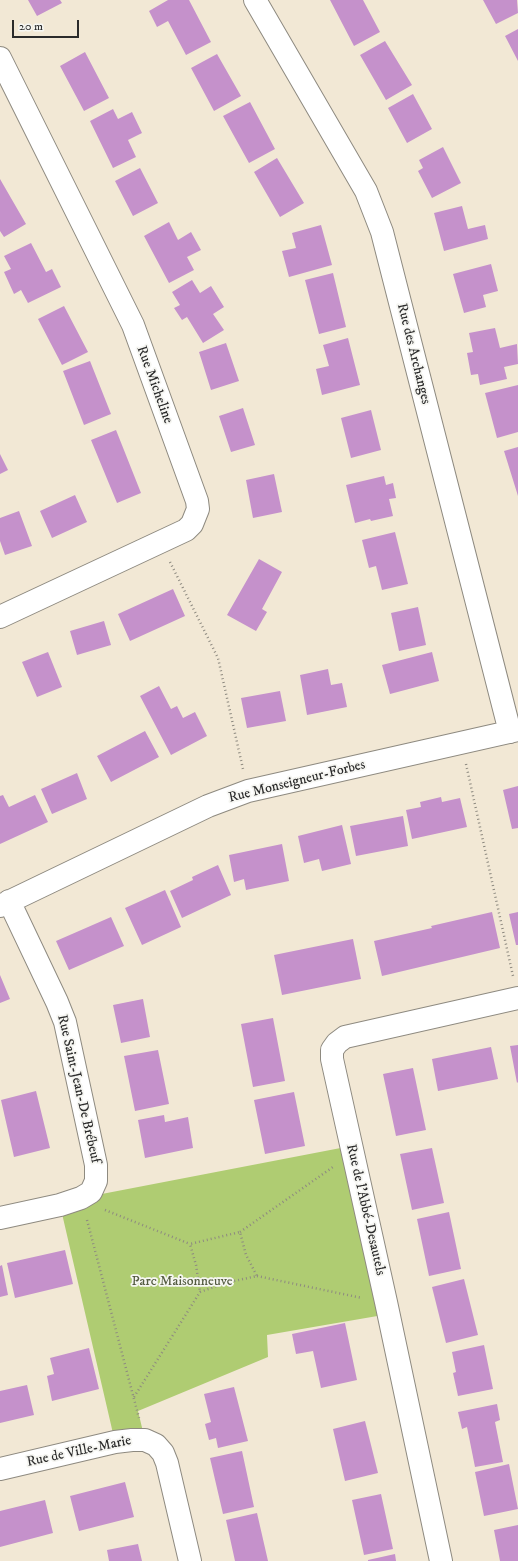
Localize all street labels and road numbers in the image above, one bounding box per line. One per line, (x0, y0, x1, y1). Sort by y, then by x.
street label: Rue des Archanges (392, 302, 434, 406)
street label: Rue Micheline (132, 344, 176, 426)
street label: Rue Monseigneur-Forbes (227, 757, 367, 807)
street label: Rue Saint-Jean-De Brébeuf (53, 1013, 103, 1165)
street label: Rue de l'Abbé-Desautels (342, 1143, 388, 1277)
street label: Rue de Ville-Marie (25, 1433, 133, 1471)

